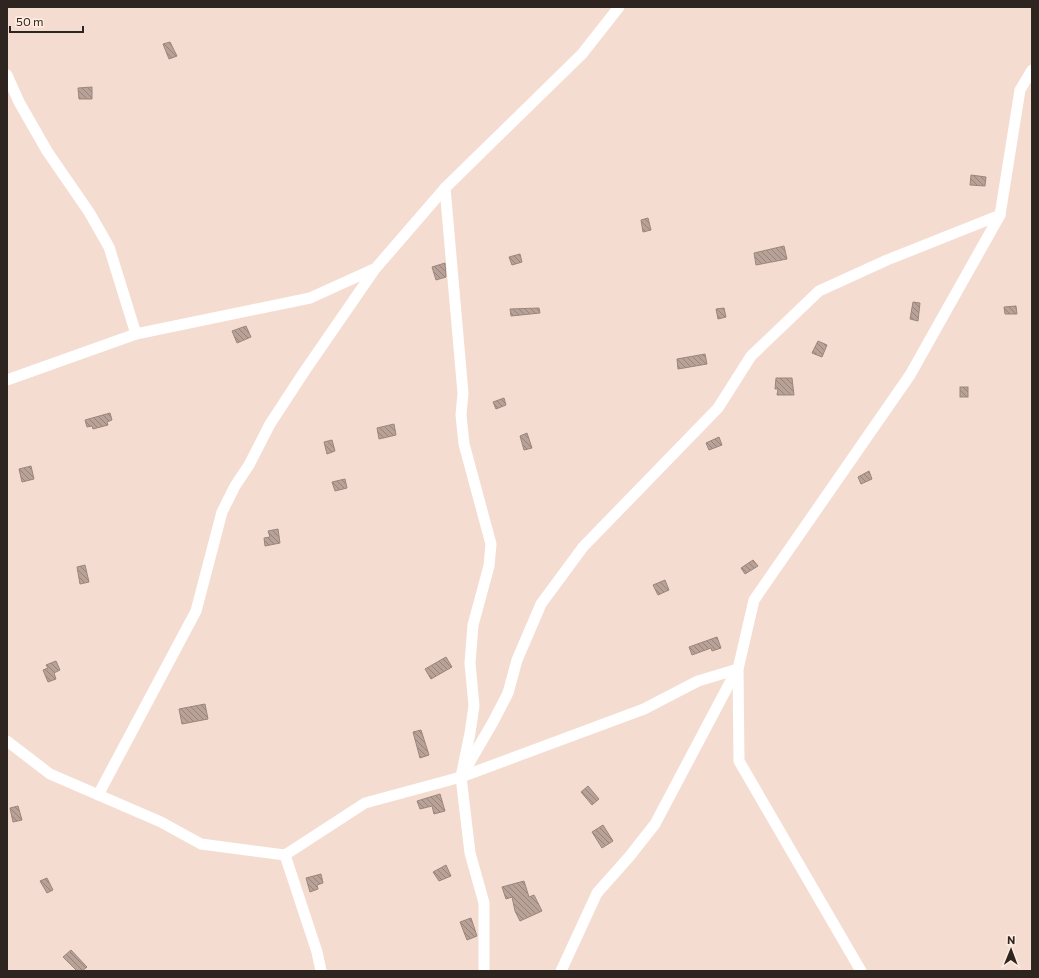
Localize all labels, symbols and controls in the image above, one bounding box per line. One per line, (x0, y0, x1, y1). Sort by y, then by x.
scale bar (10, 8, 83, 34)
text: 50 m (16, 14, 44, 28)
north arrow (991, 930, 1031, 970)
text: N (1007, 933, 1015, 946)

